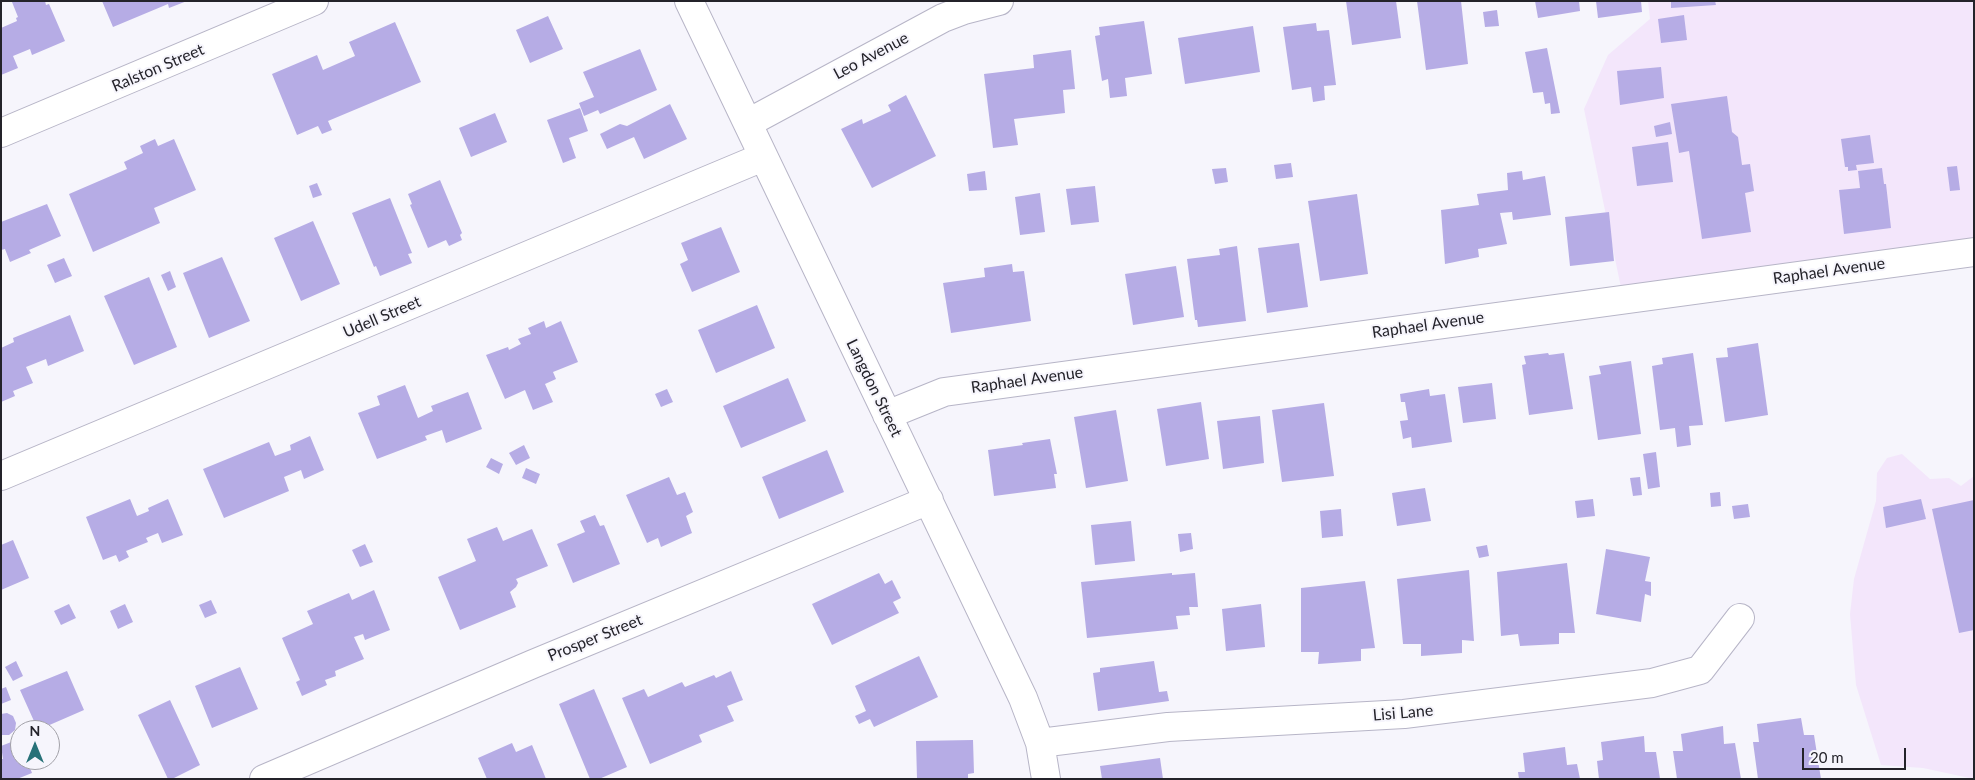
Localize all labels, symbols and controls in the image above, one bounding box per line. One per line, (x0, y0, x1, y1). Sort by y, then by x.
street label: Leo Avenue (830, 28, 912, 84)
street label: Ralston Street (109, 40, 207, 96)
street label: Raphael Avenue (1772, 254, 1886, 288)
street label: Udell Street (340, 292, 424, 342)
street label: Raphael Avenue (1371, 308, 1485, 342)
street label: Langdon Street (842, 336, 906, 440)
street label: Raphael Avenue (970, 363, 1084, 397)
street label: Prosper Street (545, 610, 645, 666)
street label: Lisi Lane (1372, 701, 1434, 725)
north arrow (10, 720, 60, 770)
text: N (30, 722, 40, 739)
scale bar (1805, 738, 1909, 770)
text: 20 m (1810, 748, 1844, 766)

